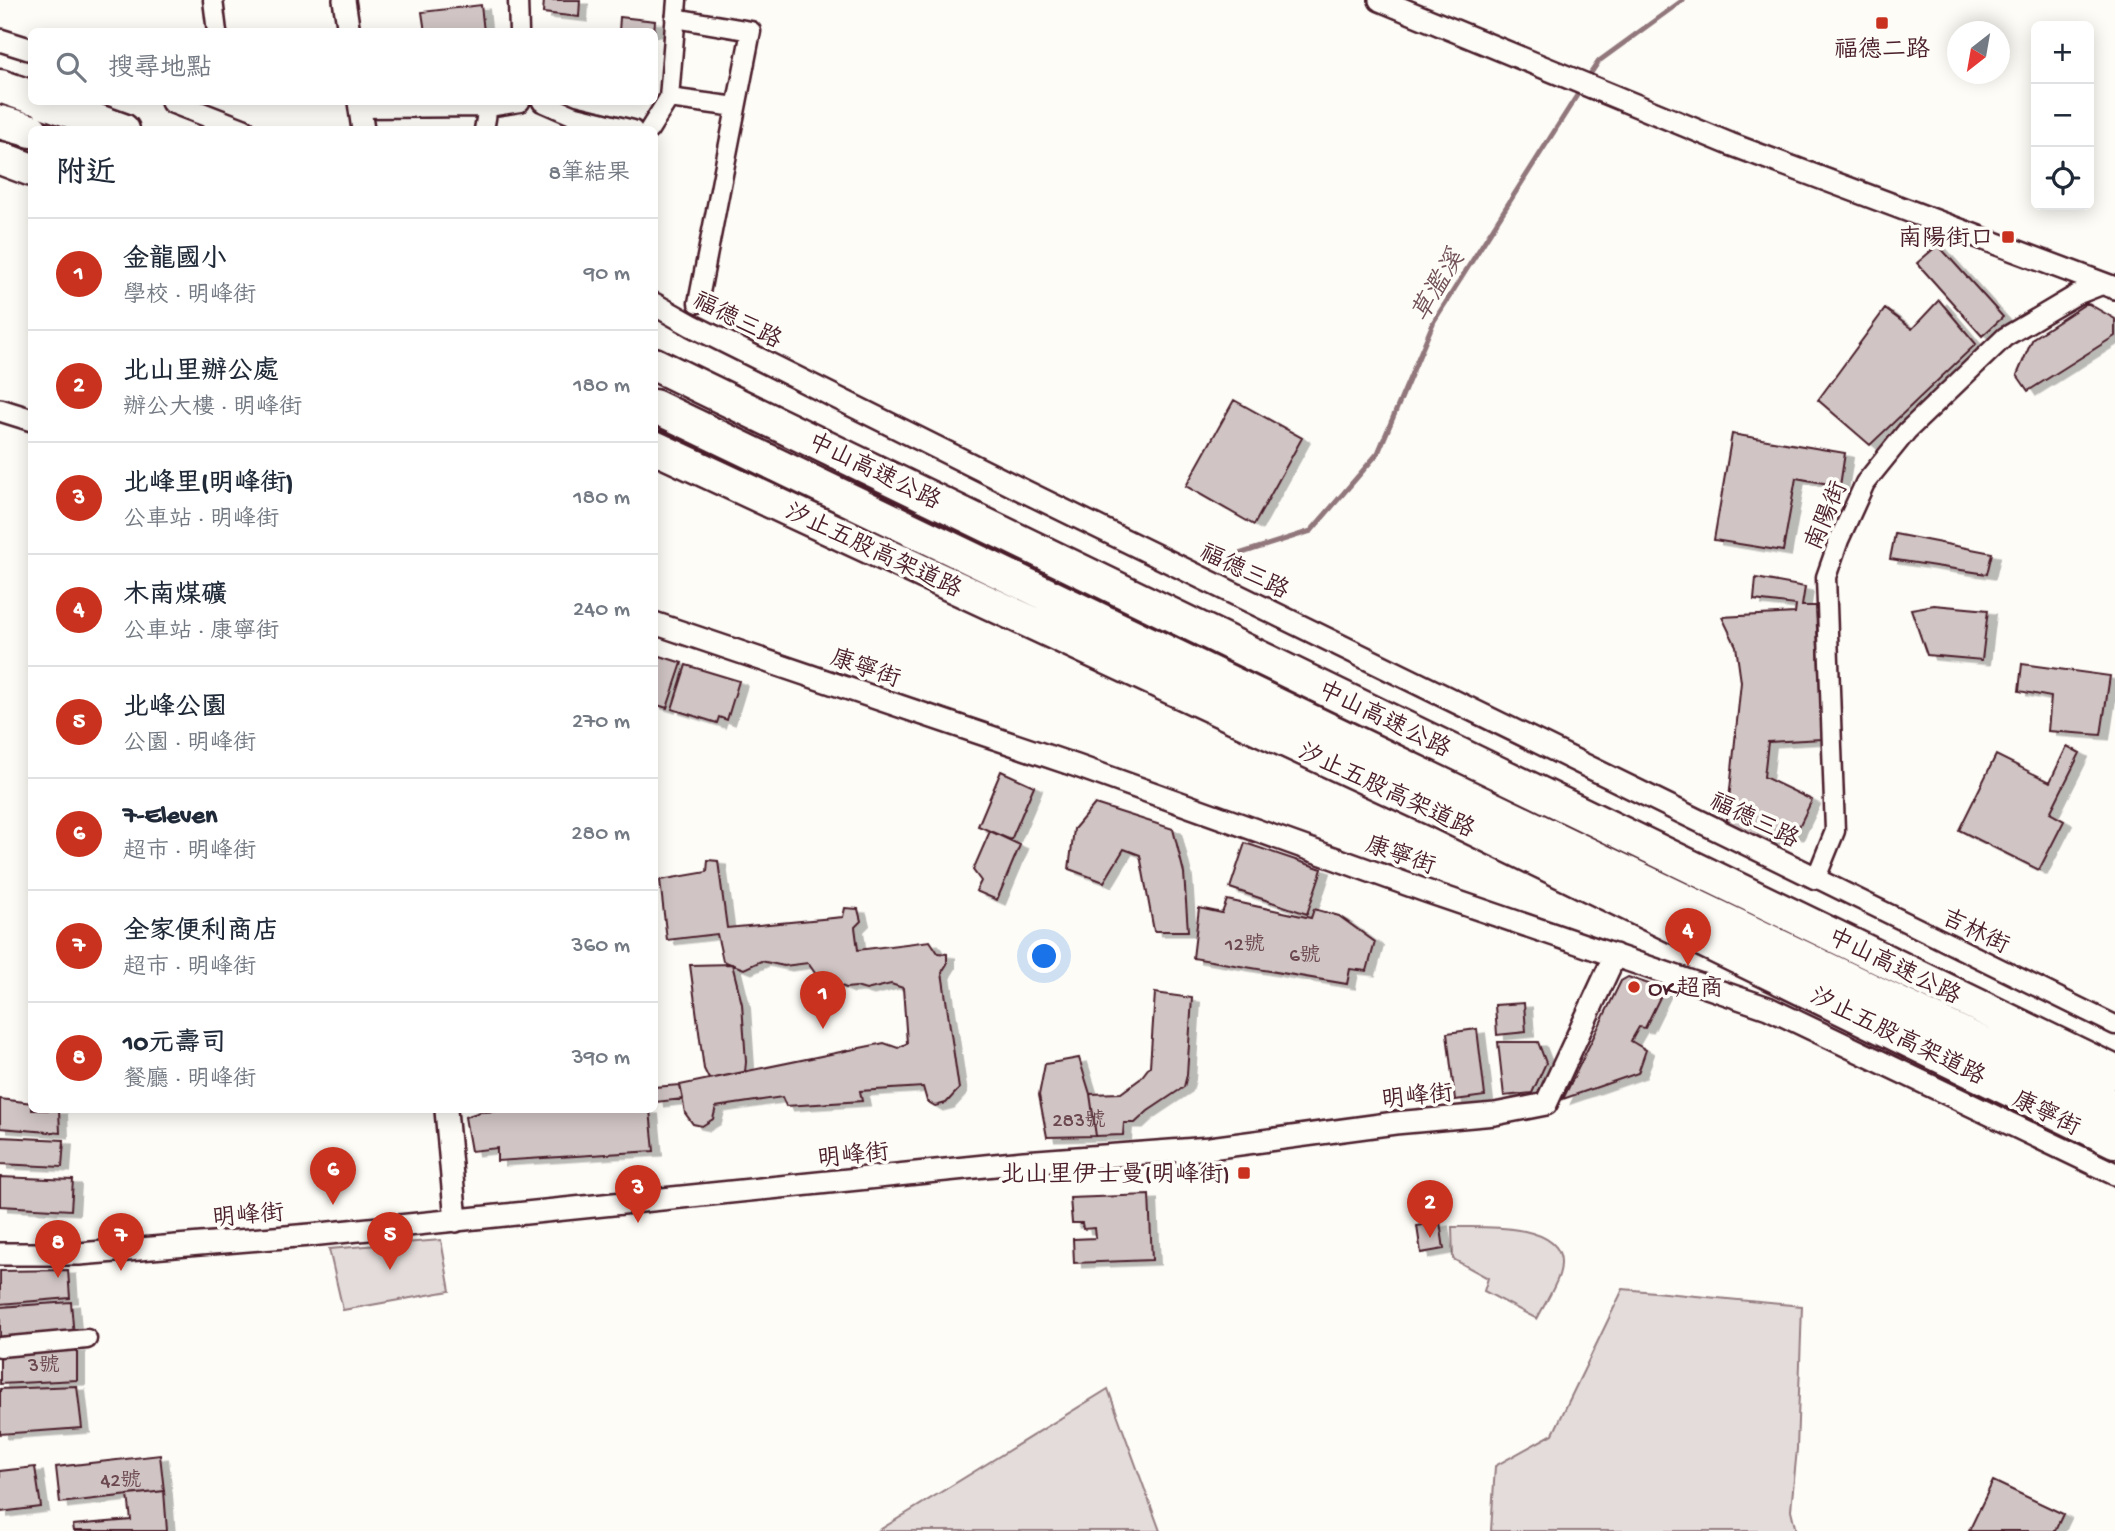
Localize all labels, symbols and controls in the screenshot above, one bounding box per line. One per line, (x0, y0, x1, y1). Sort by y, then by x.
marker: 福德二路 (1874, 15, 1890, 31)
north arrow (1947, 21, 2010, 84)
map controls (2031, 21, 2094, 210)
button: + (2031, 21, 2094, 84)
search box (28, 28, 658, 105)
place label: 福德二路 (1834, 35, 1930, 66)
icon: search (52, 48, 90, 86)
text: 搜尋地點 (108, 55, 212, 86)
button: − (2031, 84, 2094, 147)
button: locate (2031, 147, 2094, 210)
text: 附近 (56, 158, 116, 193)
text: 8筆結果 (548, 161, 630, 188)
place label: 南陽街口 (1898, 225, 1994, 255)
marker: 南陽街口 (2000, 229, 2016, 245)
water label: 草濫溪 (1405, 243, 1474, 329)
text: 金龍國小 (123, 246, 227, 277)
text: 1 (74, 261, 84, 288)
text: 90 m (584, 261, 630, 288)
text: 學校 · 明峰街 (123, 283, 256, 310)
street label: 福德三路 (687, 286, 787, 357)
text: 北山里辦公處 (123, 358, 279, 389)
text: 2 (73, 373, 85, 400)
text: 180 m (573, 373, 630, 400)
text: 辦公大樓 · 明峰街 (123, 395, 302, 422)
street label: 中山高速公路 (802, 427, 945, 518)
text: 北峰里(明峰街) (123, 470, 294, 501)
street label: 南陽街 (1800, 477, 1856, 555)
text: 3 (73, 485, 85, 512)
text: 180 m (573, 485, 630, 512)
street label: 汐止五股高架道路 (779, 497, 966, 606)
text: 公車站 · 明峰街 (123, 507, 279, 534)
street label: 福德三路 (1194, 537, 1294, 607)
text: 木南煤礦 (123, 582, 227, 613)
text: 4 (74, 597, 84, 624)
text: 240 m (573, 597, 630, 624)
text: 公車站 · 康寧街 (123, 619, 279, 646)
street label: 康寧街 (826, 643, 904, 696)
street label: 中山高速公路 (1312, 675, 1455, 766)
text: 北峰公園 (123, 694, 227, 725)
text: 5 (73, 709, 85, 736)
text: 270 m (572, 709, 630, 736)
text: 公園 · 明峰街 (123, 731, 256, 758)
street label: 汐止五股高架道路 (1292, 737, 1479, 846)
street label: 福德三路 (1704, 786, 1804, 856)
text: 7-Eleven (123, 802, 217, 833)
text: 6 (73, 821, 85, 848)
text: 280 m (571, 821, 630, 848)
street label: 康寧街 (1361, 830, 1439, 883)
text: 超市 · 明峰街 (123, 839, 256, 866)
street label: 吉林街 (1936, 903, 2014, 962)
pin: 4 (1665, 908, 1711, 966)
text: 全家便利商店 (123, 918, 279, 949)
street label: 中山高速公路 (1822, 922, 1965, 1013)
house number: 12號 (1224, 932, 1265, 959)
text: 7 (73, 933, 85, 960)
text: 360 m (572, 933, 630, 960)
your location (1027, 939, 1061, 973)
house number: 6號 (1289, 943, 1321, 970)
text: 超市 · 明峰街 (123, 955, 256, 982)
pin: 1 (800, 971, 846, 1029)
place label: OK超商 (1648, 975, 1724, 1005)
marker: OK超商 (1626, 979, 1642, 995)
street label: 汐止五股高架道路 (1804, 981, 1990, 1093)
text: 10元壽司 (123, 1030, 226, 1061)
text: 8 (73, 1045, 85, 1072)
text: 390 m (572, 1045, 630, 1072)
text: 餐廳 · 明峰街 (123, 1067, 256, 1094)
street label: 明峰街 (1380, 1079, 1455, 1117)
street label: 康寧街 (2007, 1085, 2085, 1144)
house number: 283號 (1052, 1108, 1106, 1135)
street label: 明峰街 (816, 1138, 891, 1176)
pin: 6 (310, 1147, 356, 1205)
place label: 北山里伊士曼(明峰街) (1000, 1161, 1230, 1191)
pin: 3 (615, 1165, 661, 1223)
marker: 北山里伊士曼(明峰街) (1236, 1165, 1252, 1181)
pin: 2 (1407, 1180, 1453, 1238)
street label: 明峰街 (211, 1199, 285, 1235)
pin: 5 (367, 1212, 413, 1270)
pin: 7 (98, 1213, 144, 1271)
pin: 8 (35, 1220, 81, 1278)
house number: 3號 (27, 1353, 60, 1380)
house number: 42號 (100, 1468, 142, 1495)

